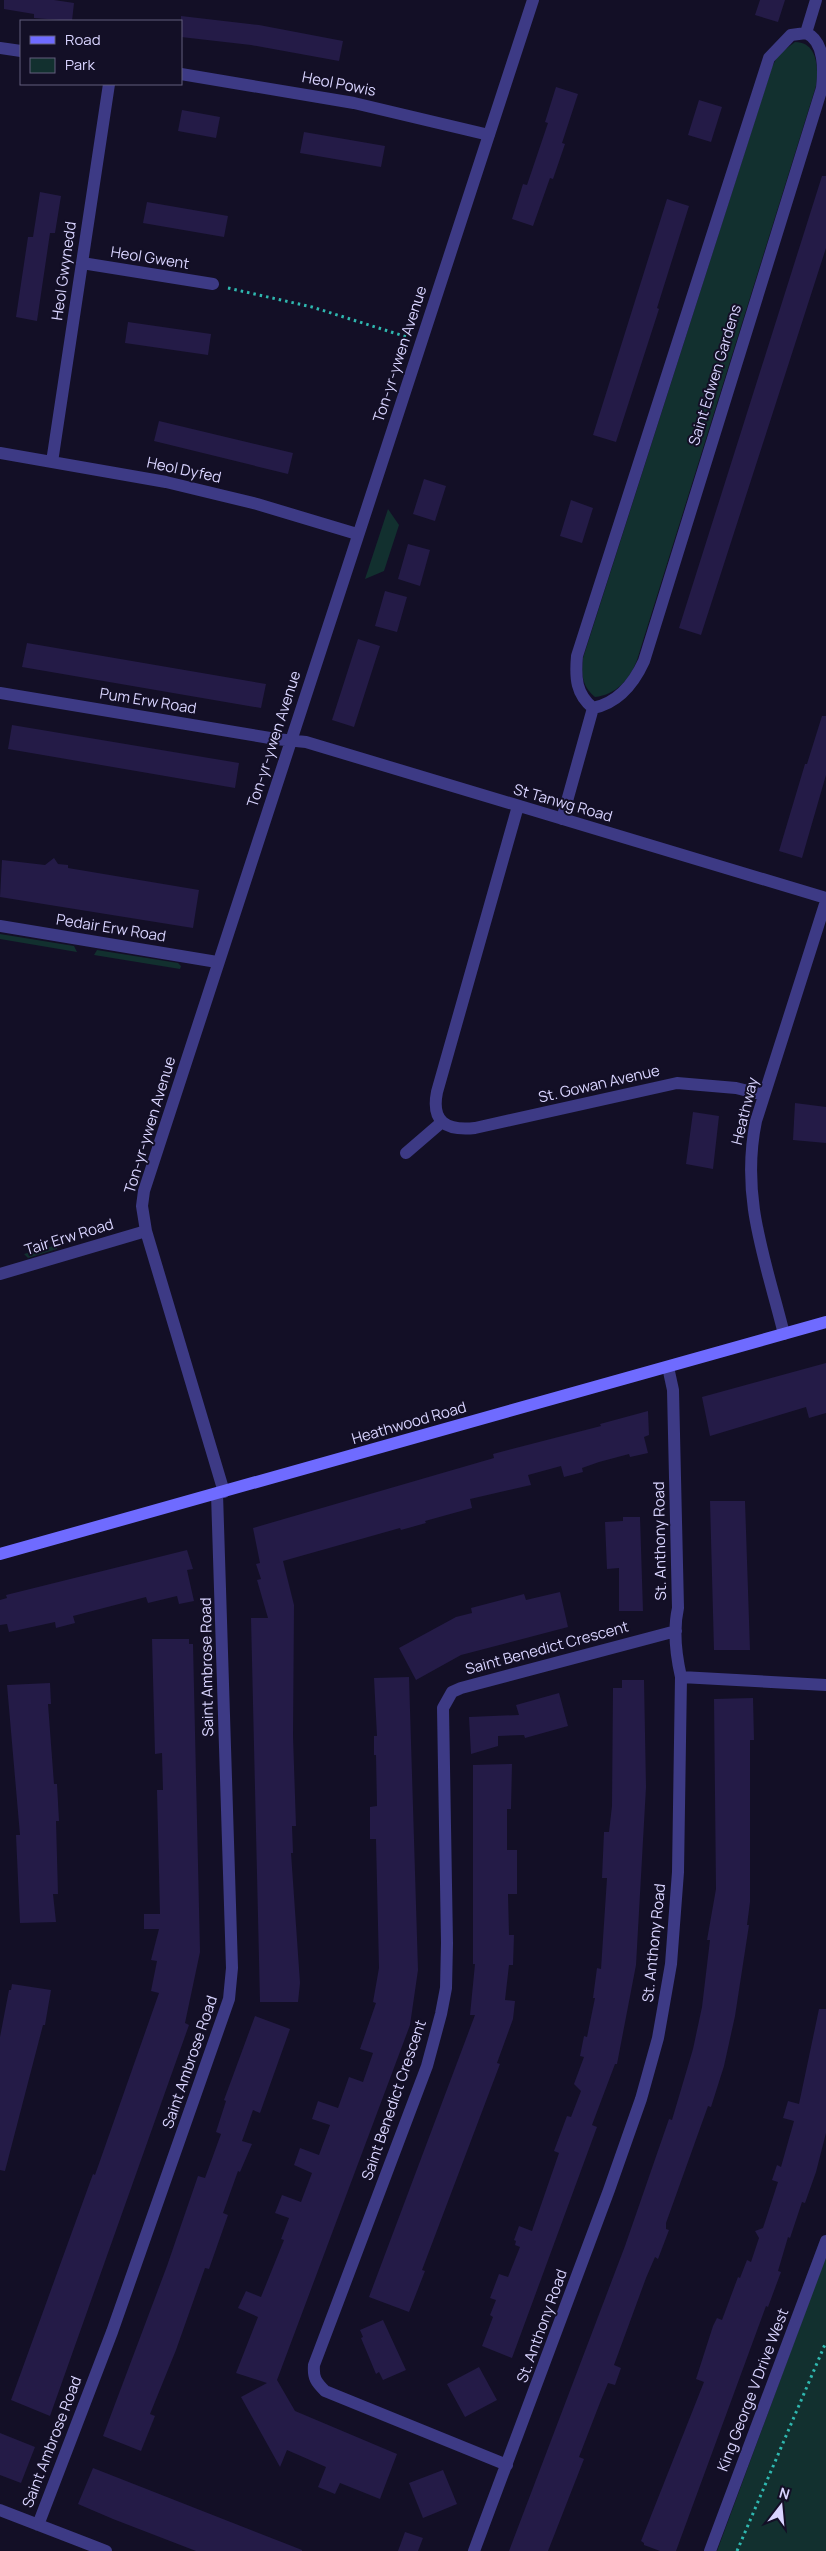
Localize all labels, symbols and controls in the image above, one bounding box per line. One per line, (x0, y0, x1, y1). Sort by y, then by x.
legend (20, 20, 182, 85)
text: Road (65, 29, 101, 50)
text: Park (65, 54, 95, 75)
street label: Heol Powis (300, 66, 378, 101)
street label: Heol Gwynedd (46, 220, 81, 322)
street label: Heol Gwent (109, 241, 191, 274)
street label: Ton-yr-ywen Avenue (368, 283, 432, 425)
street label: Saint Edwen Gardens (683, 302, 746, 448)
street label: Heol Dyfed (145, 451, 223, 488)
street label: Ton-yr-ywen Avenue (242, 668, 306, 810)
street label: Pum Erw Road (98, 682, 198, 719)
street label: St Tanwg Road (511, 778, 615, 827)
street label: Pedair Erw Road (55, 908, 168, 947)
street label: Ton-yr-ywen Avenue (119, 1053, 180, 1196)
street label: St. Gowan Avenue (536, 1059, 662, 1108)
street label: Heathway (726, 1075, 763, 1147)
street label: Tair Erw Road (22, 1213, 116, 1260)
street label: Heathwood Road (349, 1396, 469, 1449)
street label: St. Anthony Road (648, 1481, 671, 1601)
street label: Saint Ambrose Road (195, 1597, 218, 1737)
street label: Saint Benedict Crescent (463, 1616, 631, 1679)
street label: St. Anthony Road (637, 1883, 670, 2003)
street label: Saint Ambrose Road (157, 1993, 222, 2131)
street label: Saint Benedict Crescent (356, 2017, 431, 2183)
street label: St. Anthony Road (511, 2266, 572, 2385)
street label: King George V Drive West (712, 2305, 793, 2474)
street label: Saint Ambrose Road (17, 2373, 86, 2511)
north arrow (756, 2481, 806, 2531)
text: N (777, 2483, 792, 2504)

